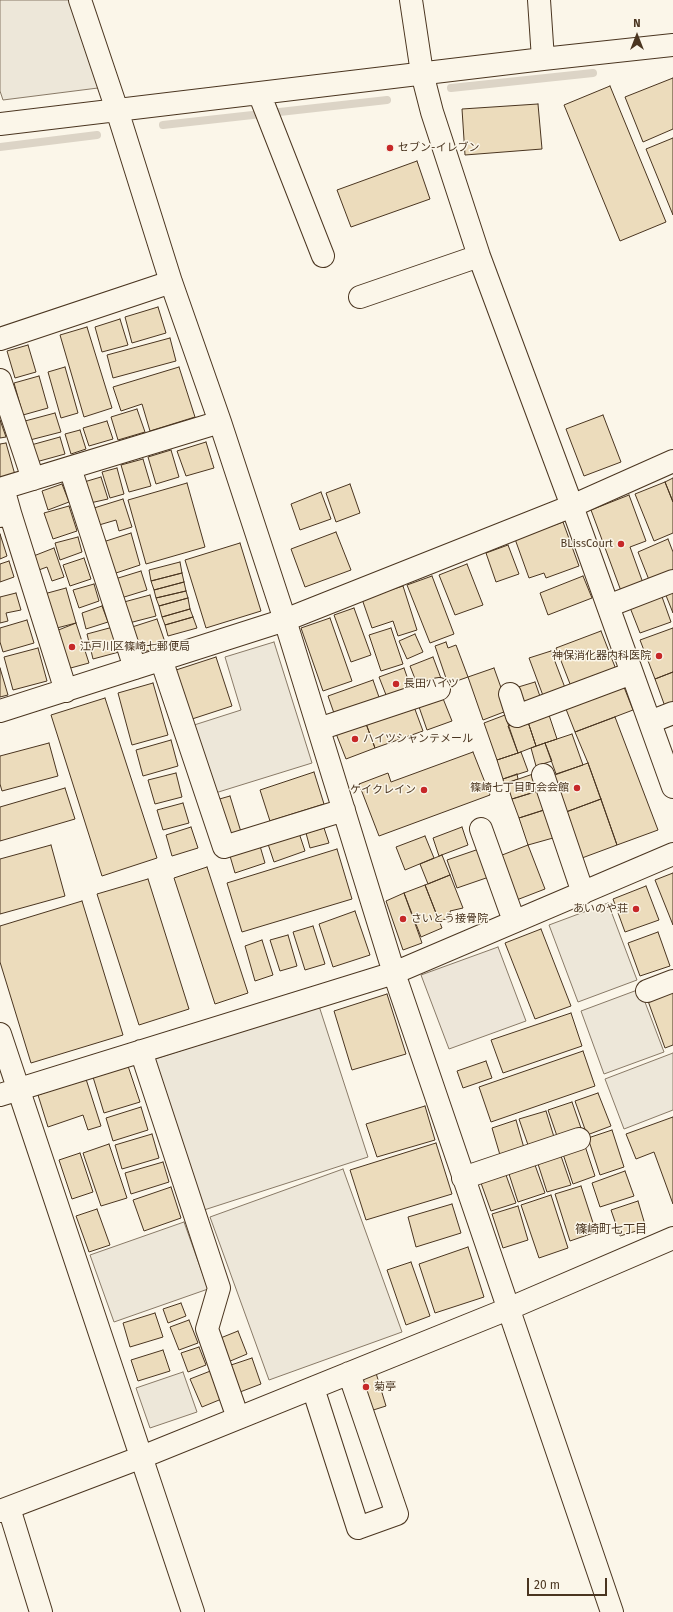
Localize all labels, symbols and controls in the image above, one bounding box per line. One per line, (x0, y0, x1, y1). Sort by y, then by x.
north arrow (617, 16, 657, 56)
text: N (633, 17, 641, 30)
place label: セブン-イレブン (398, 141, 479, 155)
marker: セブン-イレブン (385, 143, 395, 153)
place label: BLissCourt (561, 537, 613, 551)
marker: BLissCourt (616, 539, 626, 549)
place label: 江戸川区篠崎七郵便局 (80, 640, 190, 654)
marker: 江戸川区篠崎七郵便局 (67, 642, 77, 652)
place label: 神保消化器内科医院 (552, 649, 651, 663)
marker: 神保消化器内科医院 (654, 651, 664, 661)
place label: 長田ハイツ (404, 677, 459, 691)
marker: 長田ハイツ (391, 679, 401, 689)
place label: ハイツシャンテメール (363, 732, 473, 746)
marker: ハイツシャンテメール (350, 734, 360, 744)
place label: 篠崎七丁目町会会館 (470, 781, 569, 795)
place label: ケイクレイン (350, 783, 416, 797)
marker: 篠崎七丁目町会会館 (572, 783, 582, 793)
marker: ケイクレイン (419, 785, 429, 795)
place label: あいのや荘 (573, 902, 628, 916)
marker: あいのや荘 (631, 904, 641, 914)
place label: さいとう接骨院 (411, 912, 488, 926)
marker: さいとう接骨院 (398, 914, 408, 924)
district label: 篠崎町七丁目 (575, 1223, 647, 1237)
place label: 菊亭 (374, 1380, 396, 1394)
marker: 菊亭 (361, 1382, 371, 1392)
scale bar (529, 1570, 609, 1596)
text: 20 m (534, 1578, 560, 1592)

